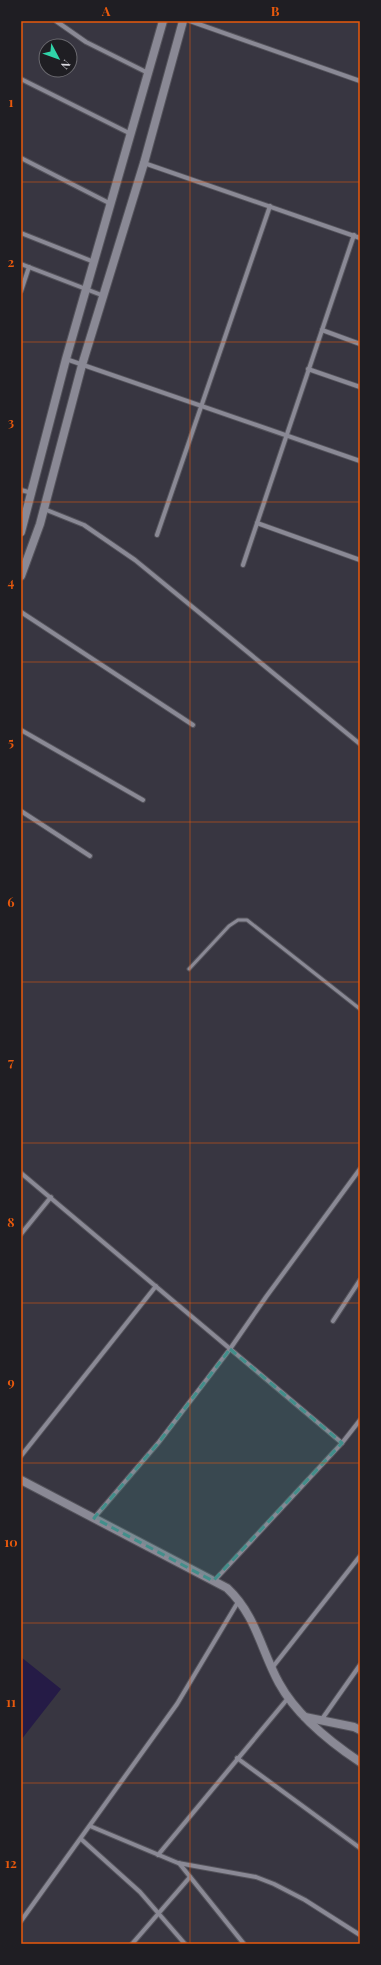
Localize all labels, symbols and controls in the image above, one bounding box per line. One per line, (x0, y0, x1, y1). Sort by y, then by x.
text: A (101, 2, 111, 19)
text: B (271, 2, 280, 19)
north arrow (38, 38, 78, 78)
text: N (58, 57, 74, 73)
text: 1 (9, 93, 14, 110)
text: 2 (8, 253, 15, 270)
text: 3 (8, 413, 14, 430)
text: 4 (8, 573, 15, 590)
text: 5 (8, 733, 14, 750)
text: 6 (7, 893, 15, 910)
text: 7 (8, 1053, 14, 1070)
text: 8 (7, 1213, 15, 1230)
text: 9 (7, 1373, 15, 1390)
text: 10 (4, 1533, 18, 1550)
text: 11 (6, 1693, 16, 1710)
text: 12 (5, 1854, 17, 1871)

